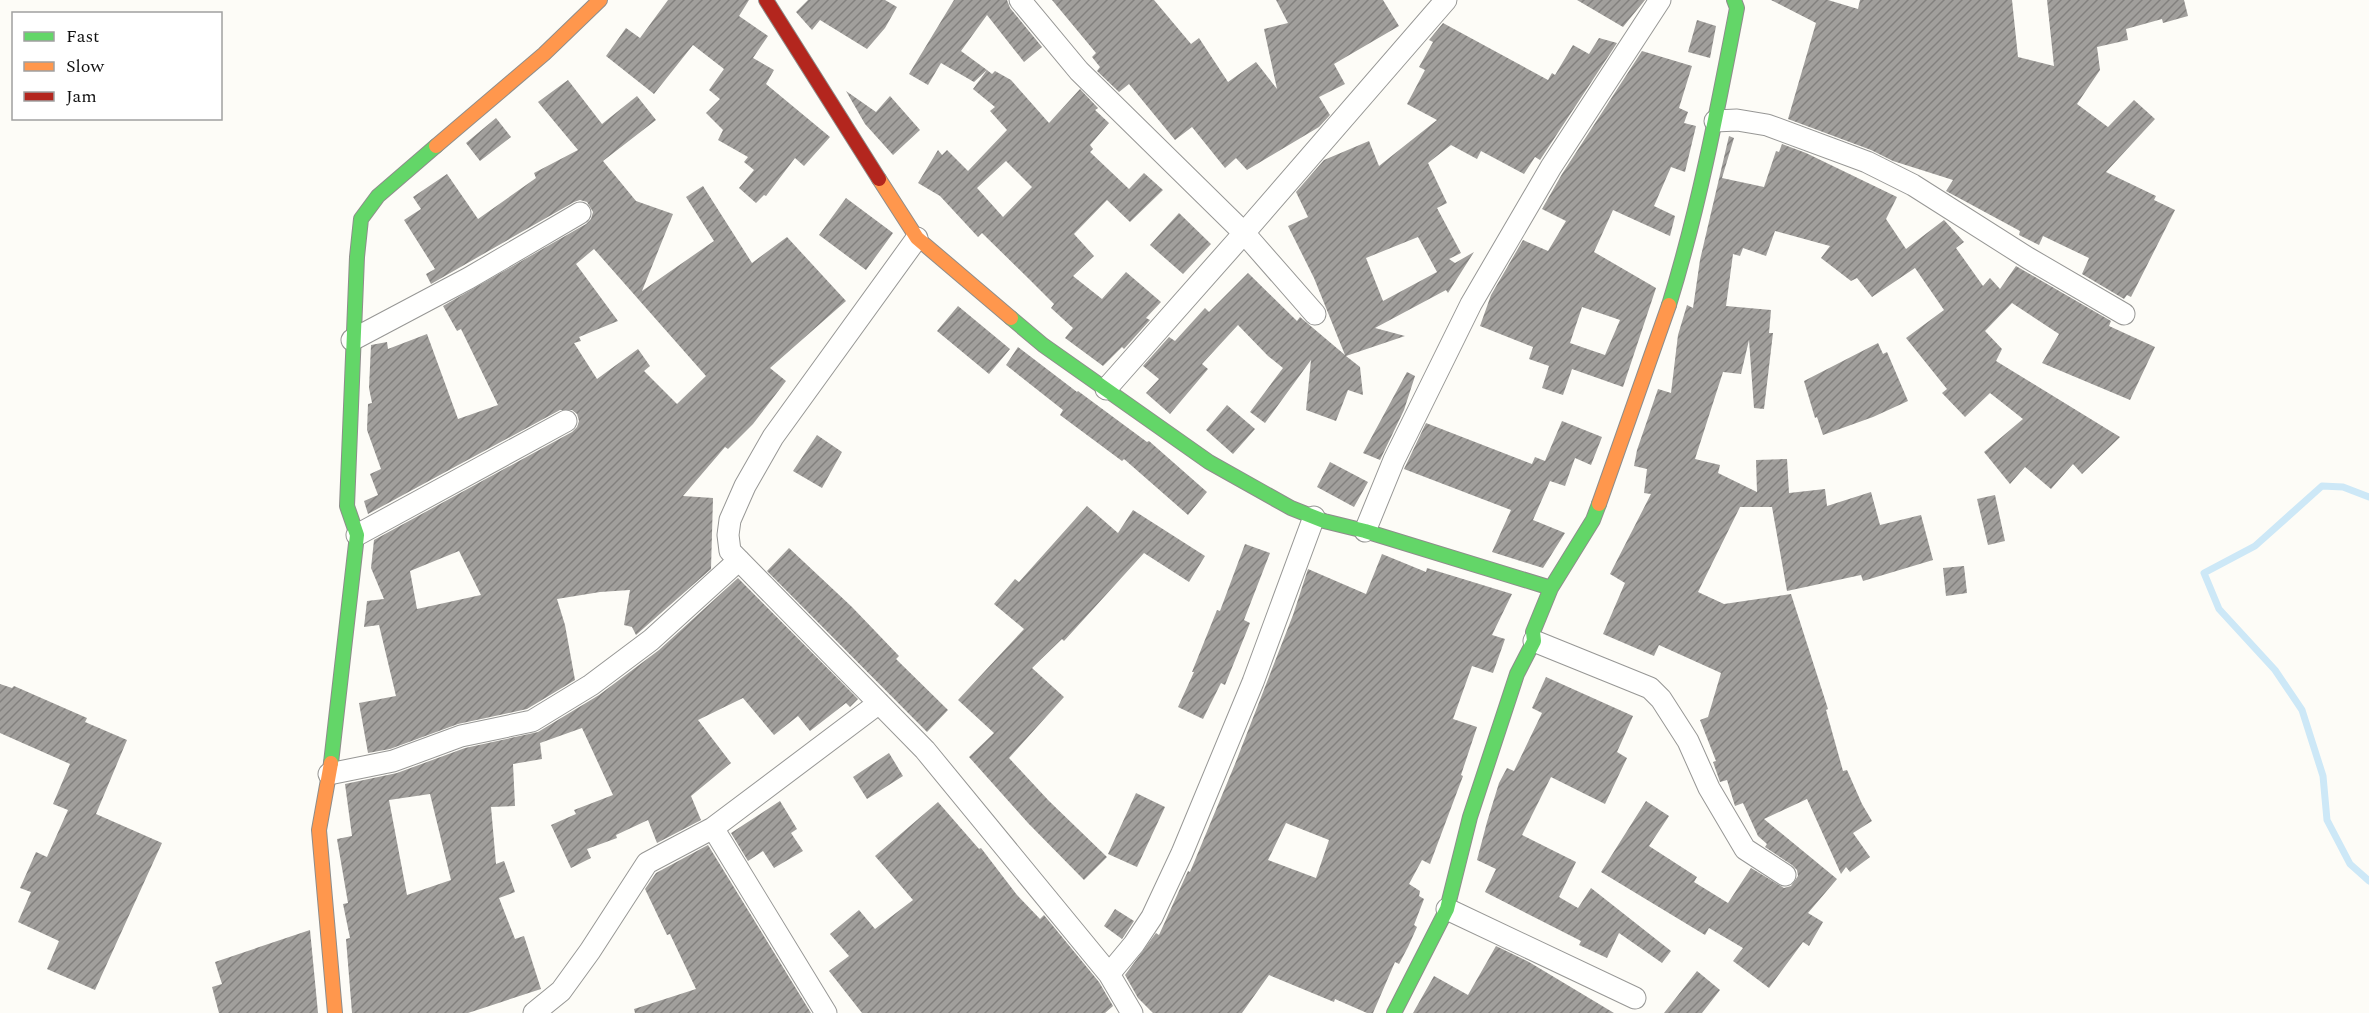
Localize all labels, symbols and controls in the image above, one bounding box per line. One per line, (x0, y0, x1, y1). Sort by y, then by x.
legend (12, 12, 222, 120)
text: Fast (66, 23, 99, 50)
text: Slow (66, 53, 105, 80)
text: Jam (66, 83, 97, 110)

